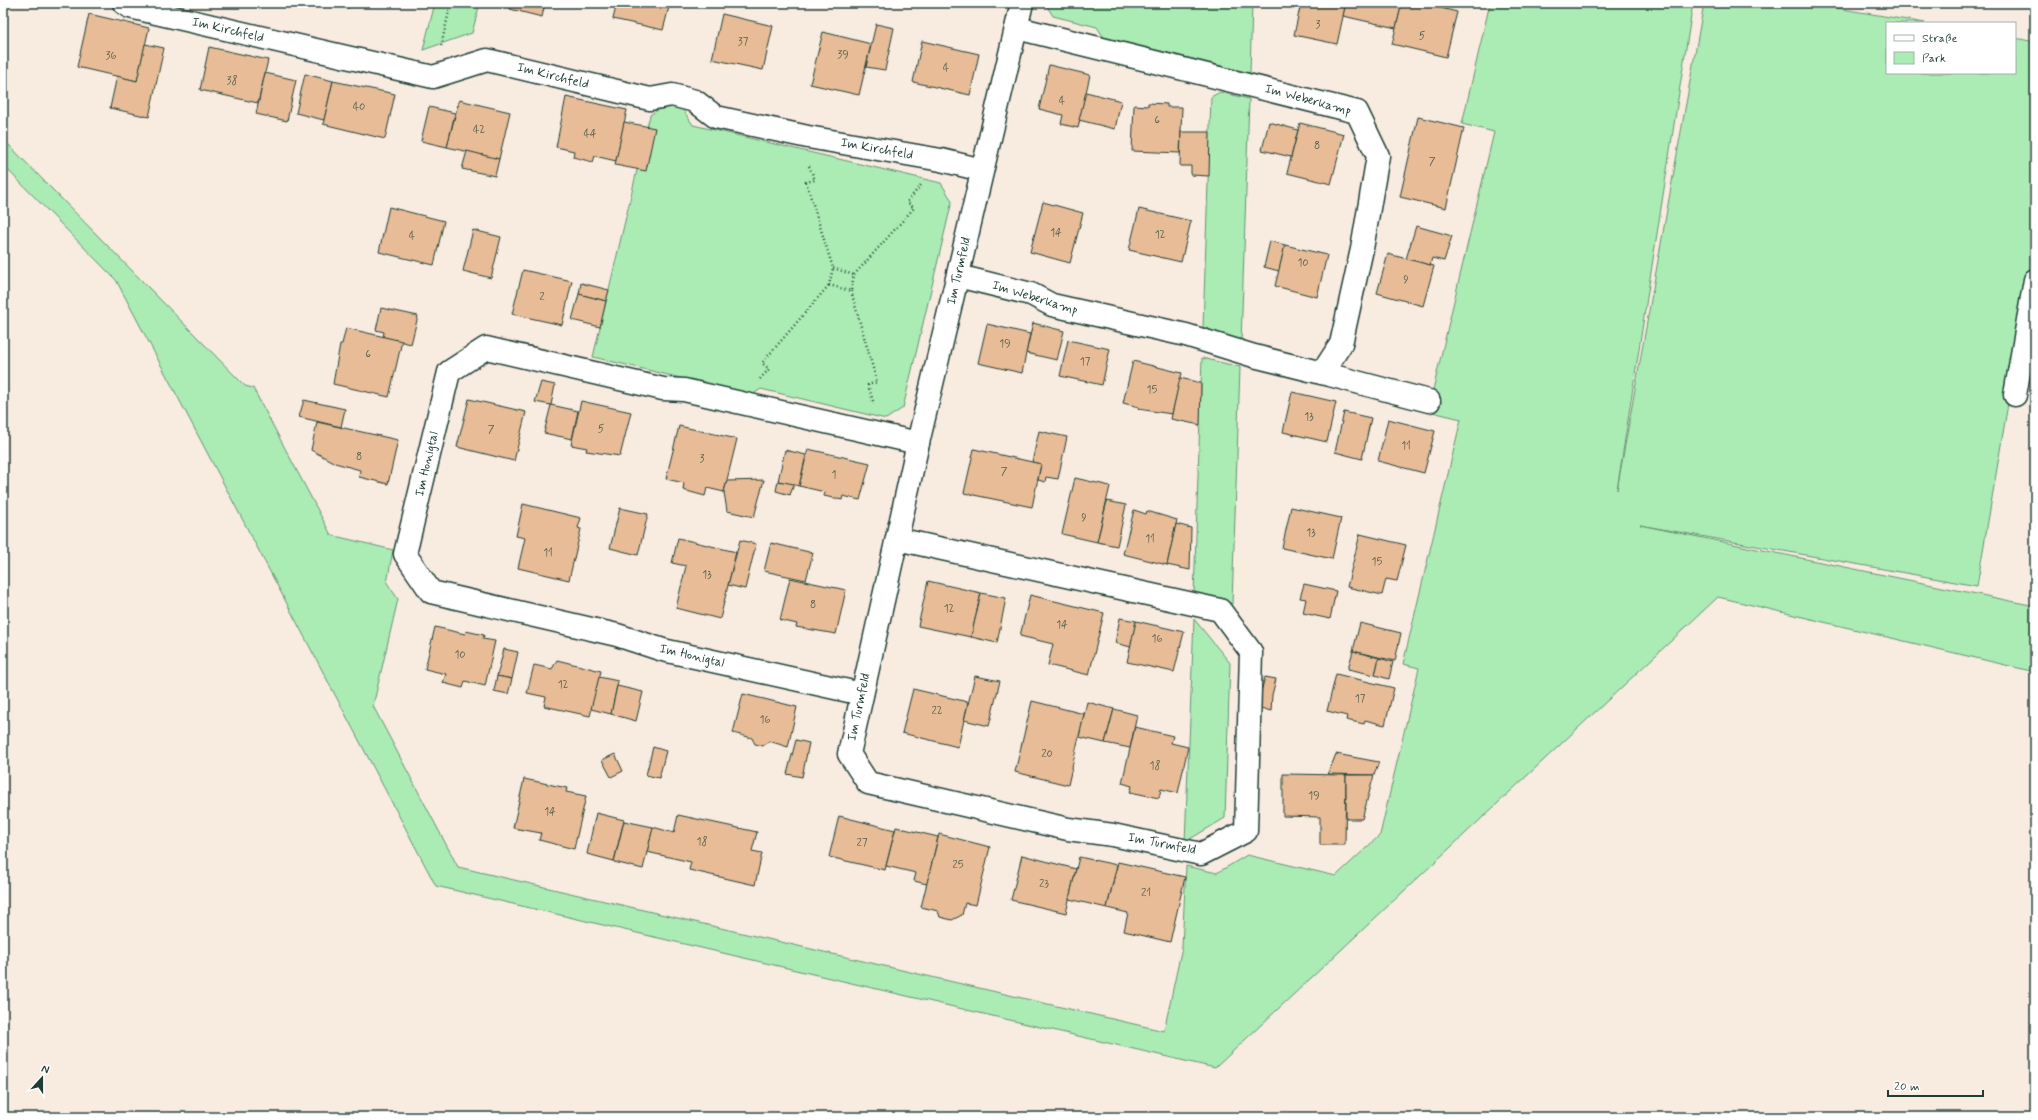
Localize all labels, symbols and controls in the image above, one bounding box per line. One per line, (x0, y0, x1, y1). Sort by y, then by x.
street label: Im Kirchfeld (190, 13, 266, 47)
house number: 3 (1316, 18, 1321, 32)
legend (1886, 22, 2016, 74)
house number: 5 (1419, 29, 1426, 43)
text: Straße (1922, 31, 1957, 47)
house number: 37 (738, 35, 749, 49)
house number: 39 (837, 48, 849, 62)
house number: 36 (105, 49, 117, 63)
text: Park (1922, 51, 1946, 67)
street label: Im Kirchfeld (515, 59, 591, 93)
house number: 4 (943, 61, 950, 75)
house number: 38 (227, 74, 238, 88)
street label: Im Weberkamp (1263, 80, 1353, 120)
house number: 4 (1059, 94, 1066, 108)
house number: 40 (353, 100, 365, 114)
house number: 6 (1154, 113, 1160, 127)
house number: 42 (473, 123, 485, 137)
house number: 44 (583, 127, 597, 141)
street label: Im Kirchfeld (839, 134, 915, 164)
house number: 8 (1314, 139, 1320, 153)
house number: 7 (1429, 155, 1436, 169)
house number: 14 (1050, 226, 1062, 240)
house number: 12 (1155, 228, 1166, 242)
house number: 4 (409, 229, 416, 243)
street label: Im Turmfeld (943, 236, 975, 306)
house number: 10 (1297, 256, 1309, 270)
house number: 9 (1403, 273, 1409, 287)
street label: Im Weberkamp (990, 277, 1080, 319)
house number: 2 (539, 290, 545, 304)
house number: 19 (999, 337, 1011, 351)
house number: 6 (365, 347, 371, 361)
house number: 17 (1080, 355, 1091, 369)
house number: 15 (1147, 383, 1158, 397)
house number: 13 (1304, 410, 1314, 424)
house number: 5 (598, 422, 605, 436)
house number: 7 (488, 423, 495, 437)
street label: Im Honigtal (411, 430, 443, 498)
house number: 11 (1401, 439, 1411, 453)
house number: 8 (356, 450, 362, 464)
house number: 3 (700, 452, 705, 466)
house number: 7 (1001, 465, 1008, 479)
house number: 1 (832, 468, 837, 482)
house number: 9 (1081, 511, 1087, 525)
house number: 13 (1306, 526, 1316, 540)
house number: 11 (1145, 532, 1155, 546)
house number: 11 (543, 546, 553, 560)
house number: 15 (1372, 555, 1383, 569)
house number: 13 (702, 568, 712, 582)
house number: 8 (810, 598, 816, 612)
house number: 12 (944, 602, 955, 616)
house number: 14 (1056, 618, 1068, 632)
house number: 16 (1152, 632, 1163, 646)
street label: Im Honigtal (658, 640, 726, 672)
house number: 10 (454, 648, 466, 662)
street label: Im Turmfeld (844, 672, 874, 742)
house number: 12 (558, 678, 569, 692)
house number: 17 (1355, 692, 1366, 706)
house number: 22 (931, 704, 943, 718)
house number: 16 (760, 713, 771, 727)
house number: 20 (1041, 747, 1053, 761)
house number: 18 (1150, 759, 1160, 773)
house number: 19 (1308, 789, 1320, 803)
house number: 14 (544, 805, 556, 819)
street label: Im Turmfeld (1127, 829, 1197, 859)
house number: 18 (697, 835, 707, 849)
house number: 27 (857, 836, 868, 850)
house number: 25 (952, 858, 964, 872)
house number: 23 (1039, 877, 1049, 891)
house number: 21 (1141, 886, 1151, 900)
north arrow (22, 1058, 62, 1098)
text: N (39, 1062, 51, 1077)
scale bar (1888, 1072, 1983, 1098)
text: 20 m (1894, 1079, 1920, 1095)

